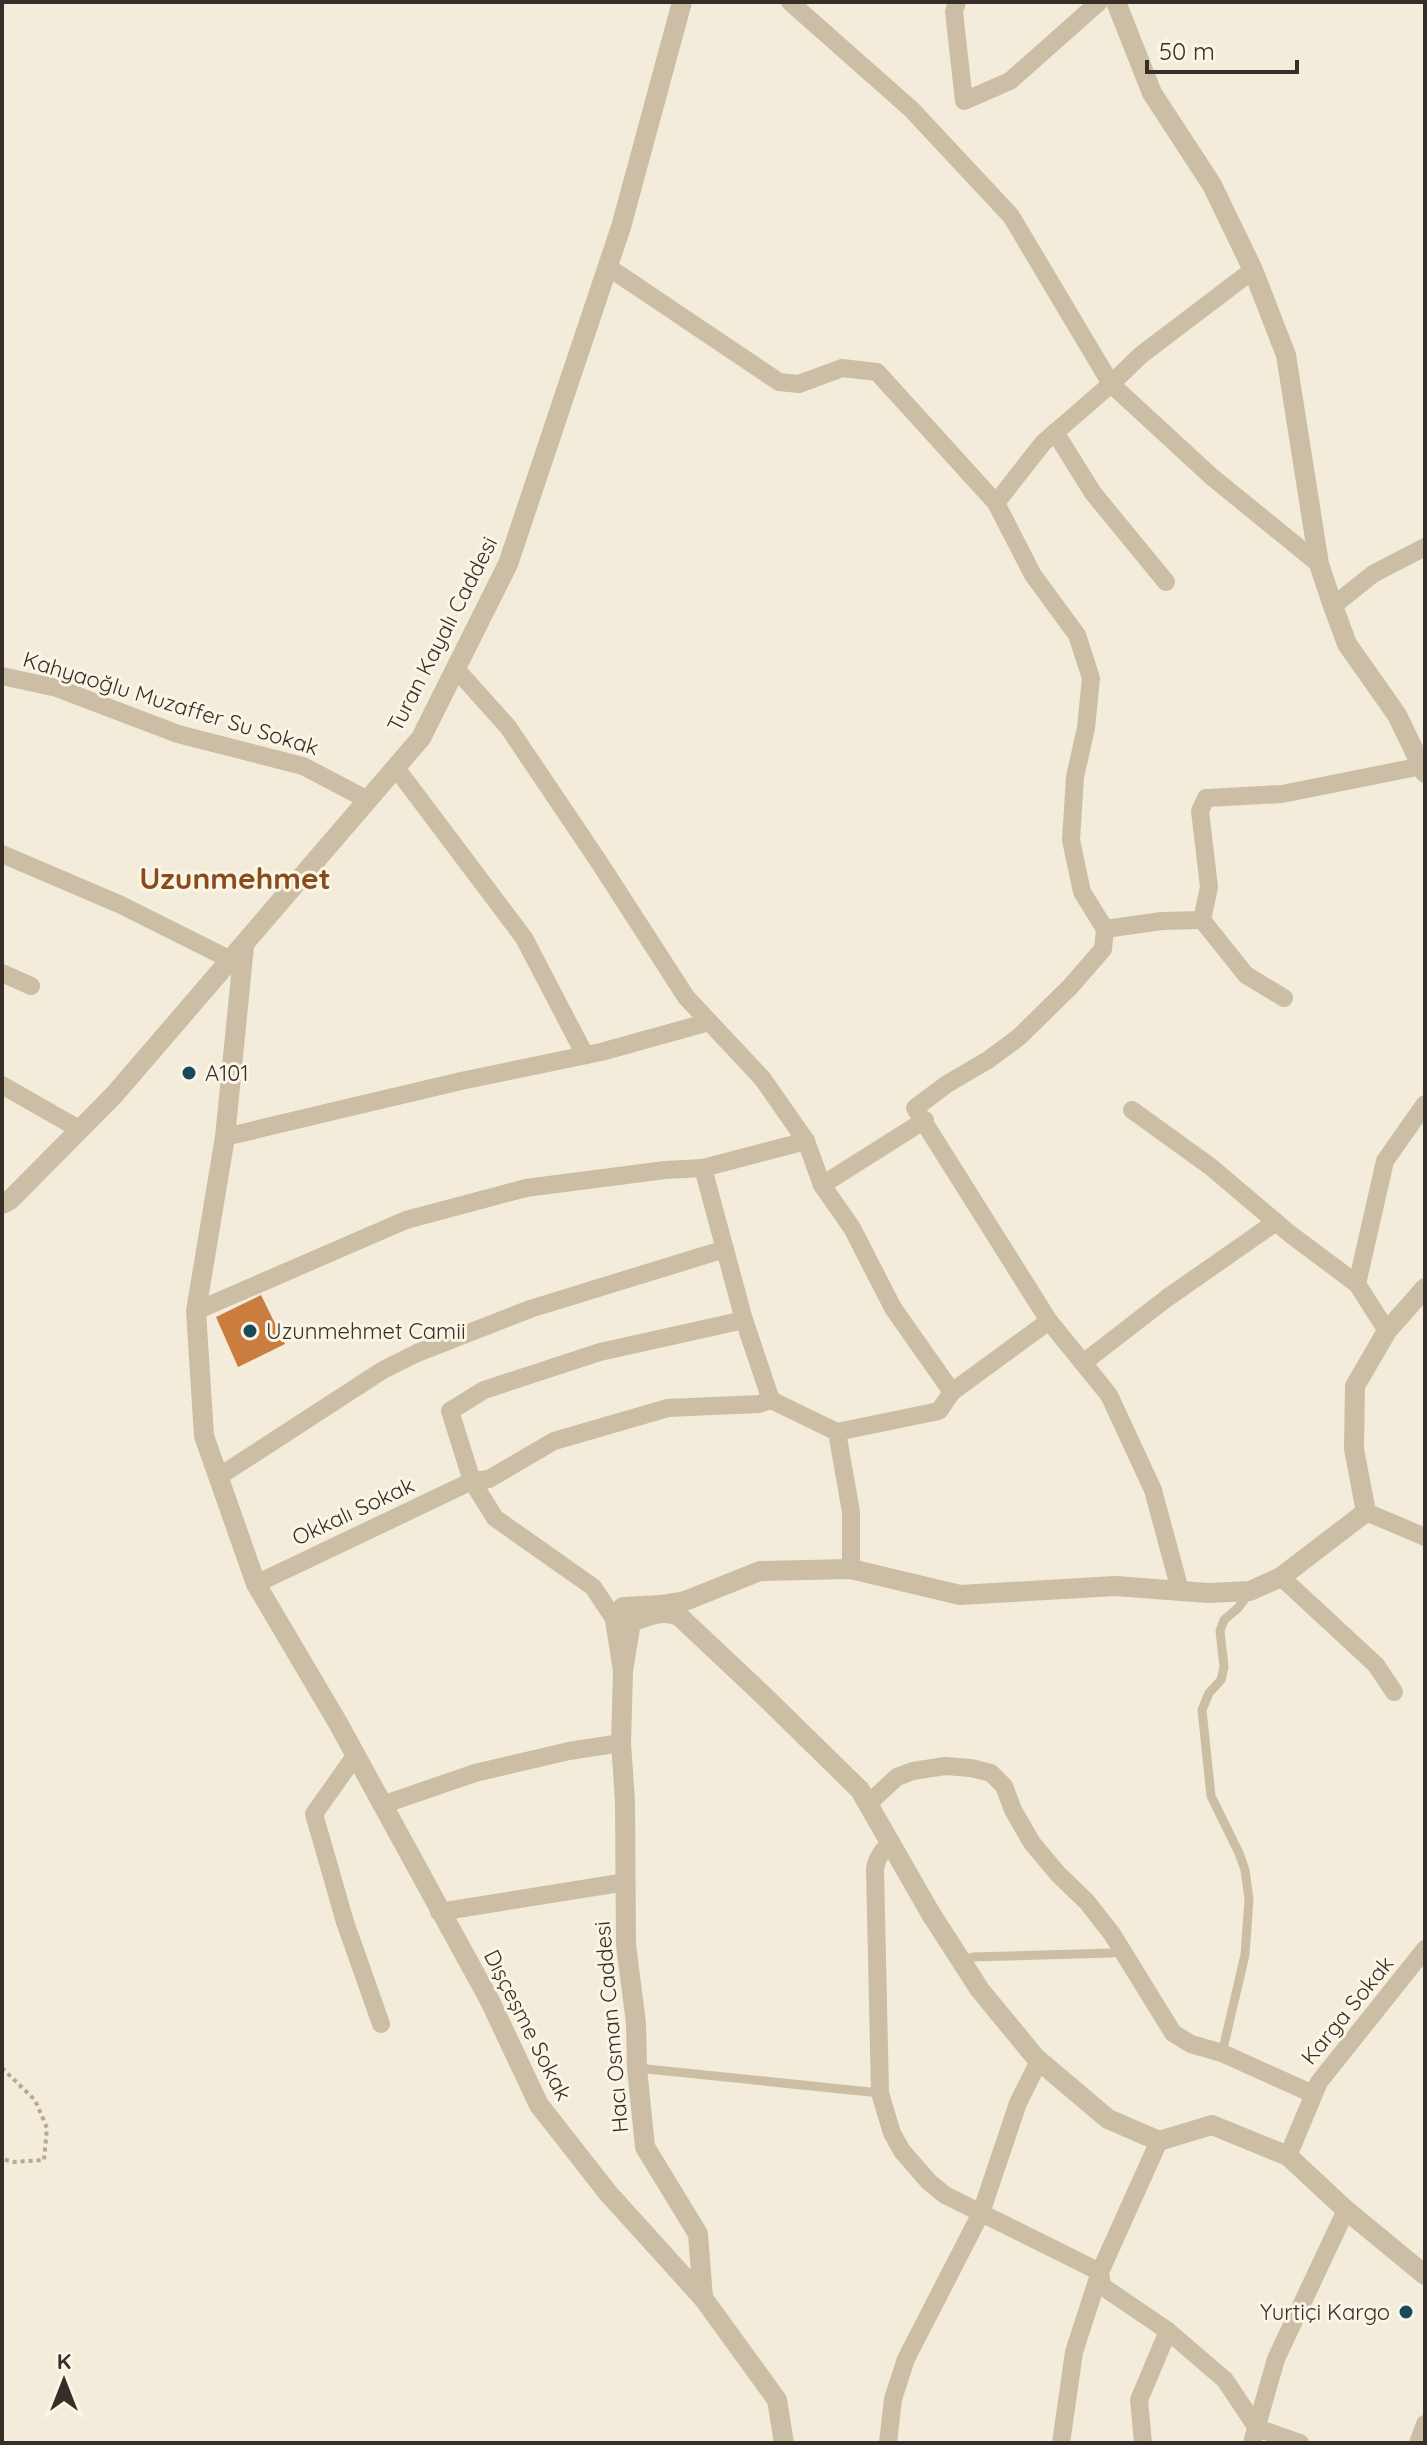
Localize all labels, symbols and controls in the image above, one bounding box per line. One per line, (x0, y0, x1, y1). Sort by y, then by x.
scale bar (1147, 24, 1297, 74)
text: 50 m (1159, 36, 1215, 66)
street label: Turan Kayalı Caddesi (381, 532, 503, 736)
street label: Kahyaoğlu Muzaffer Su Sokak (20, 645, 322, 761)
district label: Uzunmehmet (139, 859, 331, 897)
place label: A101 (205, 1059, 249, 1087)
marker: A101 (180, 1064, 198, 1082)
place label: Uzunmehmet Camii (266, 1317, 466, 1345)
marker: Uzunmehmet Camii (241, 1322, 259, 1340)
street label: Okkalı Sokak (287, 1470, 419, 1552)
street label: Hacı Osman Caddesi (588, 1920, 634, 2134)
street label: Dışçeşme Sokak (478, 1945, 578, 2105)
street label: Karga Sokak (1295, 1950, 1399, 2070)
place label: Yurtiçi Kargo (1260, 2298, 1390, 2326)
marker: Yurtiçi Kargo (1397, 2303, 1415, 2321)
north arrow (24, 2341, 104, 2421)
text: K (57, 2347, 71, 2375)

